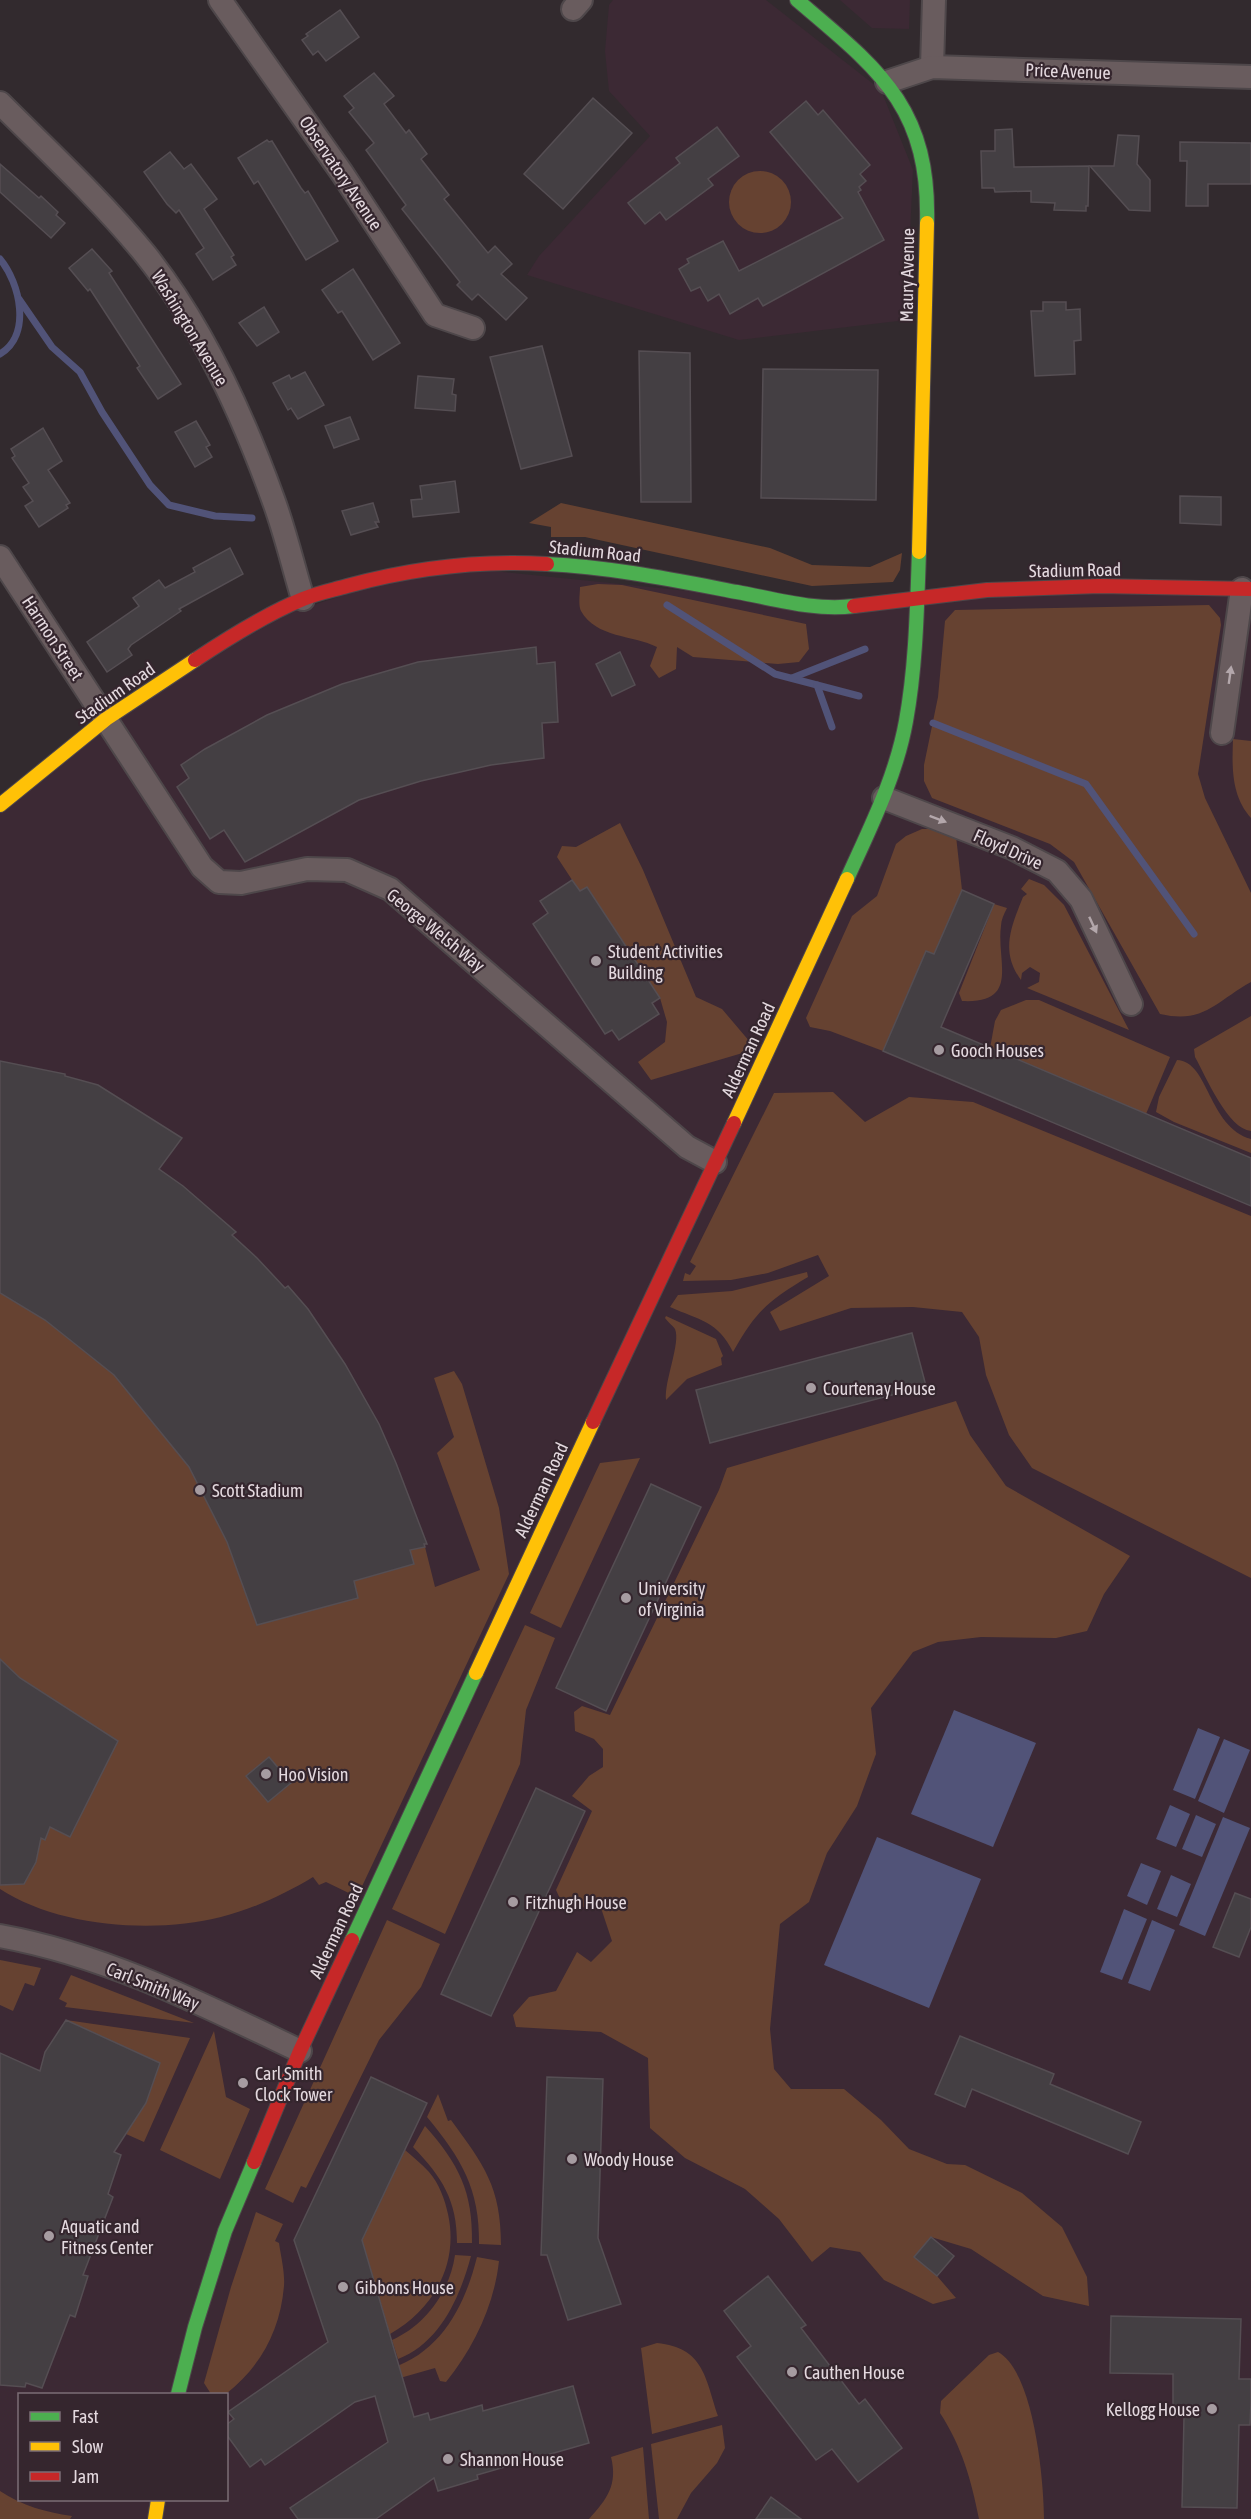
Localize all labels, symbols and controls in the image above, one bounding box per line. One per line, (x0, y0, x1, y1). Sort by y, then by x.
street label: Price Avenue (1025, 59, 1111, 83)
street label: Observatory Avenue (295, 112, 387, 234)
street label: Maury Avenue (896, 228, 918, 322)
street label: Washington Avenue (147, 266, 233, 390)
street label: Stadium Road (548, 536, 642, 566)
street label: Stadium Road (1029, 559, 1121, 581)
street label: Harmon Street (18, 592, 88, 684)
street label: Stadium Road (71, 658, 159, 728)
one-way arrow (1226, 665, 1235, 684)
one-way arrow (929, 815, 947, 824)
street label: Floyd Drive (970, 825, 1046, 873)
street label: George Welsh Way (383, 884, 489, 976)
one-way arrow (1089, 916, 1098, 933)
place label: Student Activities Building (608, 941, 723, 983)
marker: Student Activities Building (589, 954, 603, 968)
street label: Alderman Road (717, 999, 779, 1101)
place label: Gooch Houses (951, 1040, 1044, 1061)
marker: Gooch Houses (932, 1043, 946, 1057)
place label: Courtenay House (823, 1378, 936, 1399)
marker: Courtenay House (804, 1381, 818, 1395)
street label: Alderman Road (510, 1439, 572, 1541)
place label: Scott Stadium (212, 1480, 303, 1501)
marker: Scott Stadium (193, 1483, 207, 1497)
place label: University of Virginia (638, 1578, 705, 1620)
marker: University of Virginia (619, 1591, 633, 1605)
place label: Hoo Vision (278, 1764, 349, 1785)
marker: Hoo Vision (259, 1767, 273, 1781)
street label: Alderman Road (305, 1880, 367, 1982)
place label: Fitzhugh House (525, 1892, 627, 1913)
marker: Fitzhugh House (506, 1895, 520, 1909)
street label: Carl Smith Way (103, 1958, 203, 2014)
place label: Carl Smith Clock Tower (255, 2063, 333, 2105)
marker: Carl Smith Clock Tower (236, 2076, 250, 2090)
place label: Woody House (584, 2149, 674, 2170)
marker: Woody House (565, 2152, 579, 2166)
place label: Aquatic and Fitness Center (61, 2216, 154, 2258)
marker: Aquatic and Fitness Center (42, 2229, 56, 2243)
place label: Gibbons House (355, 2277, 454, 2298)
marker: Gibbons House (336, 2280, 350, 2294)
place label: Cauthen House (804, 2362, 905, 2383)
marker: Cauthen House (785, 2365, 799, 2379)
legend (18, 2393, 228, 2501)
place label: Kellogg House (1106, 2399, 1200, 2420)
marker: Kellogg House (1205, 2402, 1219, 2416)
text: Fast (72, 2406, 99, 2427)
text: Slow (72, 2436, 103, 2457)
place label: Shannon House (460, 2449, 564, 2470)
marker: Shannon House (441, 2452, 455, 2466)
text: Jam (72, 2466, 99, 2487)

